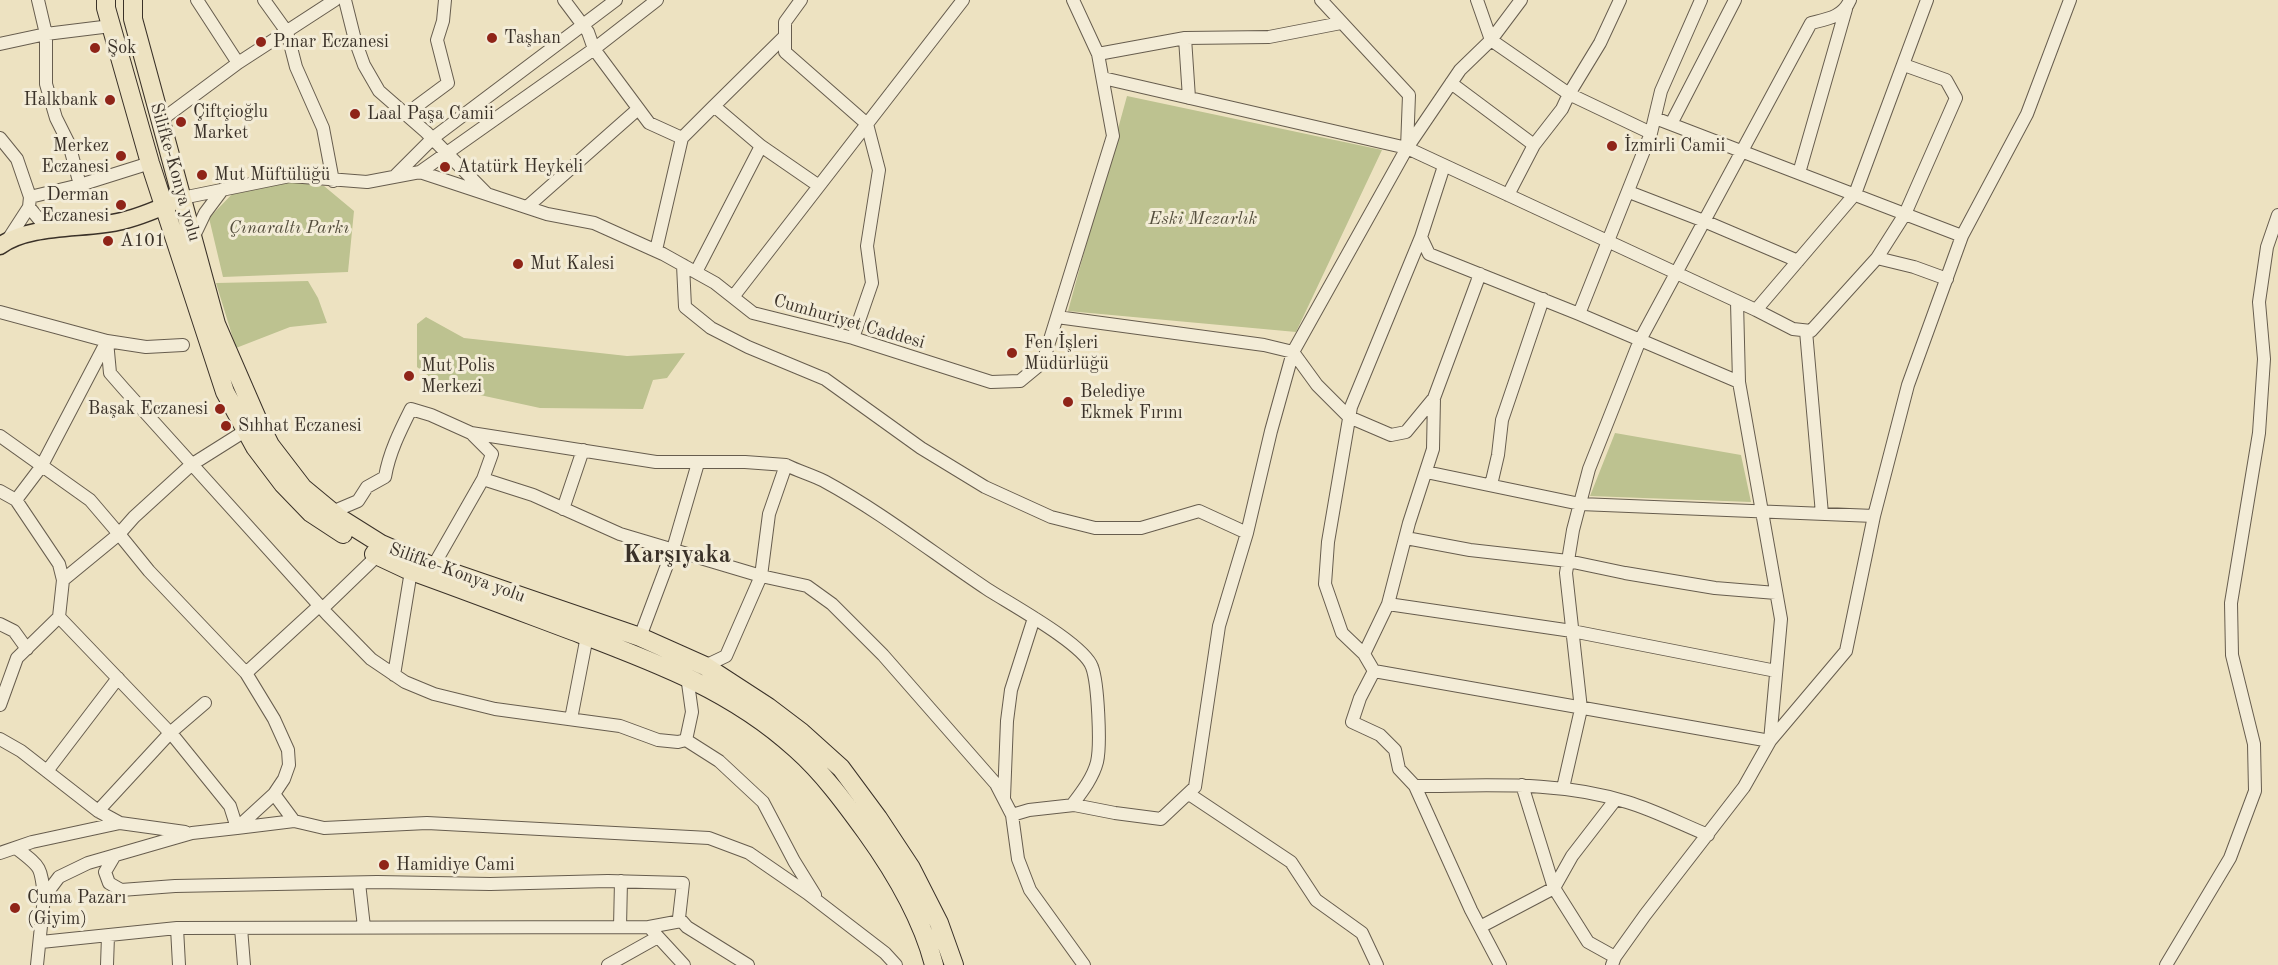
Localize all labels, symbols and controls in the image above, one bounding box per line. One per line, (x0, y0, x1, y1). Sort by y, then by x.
place label: Taşhan (504, 27, 561, 49)
place label: Pınar Eczanesi (273, 31, 389, 53)
marker: Taşhan (485, 31, 499, 45)
marker: Pınar Eczanesi (254, 35, 268, 49)
place label: Şok (107, 37, 136, 59)
marker: Şok (88, 41, 102, 55)
place label: Halkbank (24, 89, 98, 111)
marker: Halkbank (103, 93, 117, 107)
street label: Silifke-Konya yolu (145, 100, 205, 244)
place label: Çiftçioğlu Market (193, 101, 268, 144)
place label: Laal Paşa Camii (367, 103, 494, 125)
marker: Laal Paşa Camii (348, 107, 362, 121)
marker: Çiftçioğlu Market (174, 115, 188, 129)
place label: Merkez Eczanesi (41, 135, 109, 178)
place label: İzmirli Camii (1624, 135, 1725, 157)
marker: İzmirli Camii (1605, 139, 1619, 153)
marker: Merkez Eczanesi (114, 149, 128, 163)
place label: Atatürk Heykeli (457, 156, 583, 178)
marker: Atatürk Heykeli (438, 160, 452, 174)
place label: Mut Müftülüğü (214, 164, 330, 186)
marker: Mut Müftülüğü (195, 168, 209, 182)
place label: Derman Eczanesi (41, 184, 109, 226)
marker: Derman Eczanesi (114, 198, 128, 212)
park label: Eski Mezarlık (1149, 208, 1257, 230)
park label: Çınaraltı Parkı (229, 217, 349, 239)
place label: A101 (120, 230, 165, 252)
marker: A101 (101, 234, 115, 248)
place label: Mut Kalesi (530, 253, 614, 275)
marker: Mut Kalesi (511, 257, 525, 271)
street label: Cumhuriyet Caddesi (771, 290, 927, 354)
place label: Fen İşleri Müdürlüğü (1024, 332, 1109, 374)
marker: Fen İşleri Müdürlüğü (1005, 346, 1019, 360)
place label: Mut Polis Merkezi (421, 355, 495, 398)
marker: Mut Polis Merkezi (402, 369, 416, 383)
place label: Belediye Ekmek Fırını (1080, 381, 1183, 424)
marker: Belediye Ekmek Fırını (1061, 395, 1075, 409)
place label: Başak Eczanesi (88, 398, 208, 420)
marker: Başak Eczanesi (213, 402, 227, 416)
place label: Sıhhat Eczanesi (238, 415, 362, 437)
marker: Sıhhat Eczanesi (219, 419, 233, 433)
street label: Silifke-Konya yolu (386, 538, 528, 608)
district label: Karşıyaka (623, 542, 731, 570)
place label: Hamidiye Cami (396, 854, 515, 876)
marker: Hamidiye Cami (377, 858, 391, 872)
place label: Cuma Pazarı (Giyim) (27, 887, 126, 930)
marker: Cuma Pazarı (Giyim) (8, 901, 22, 915)

